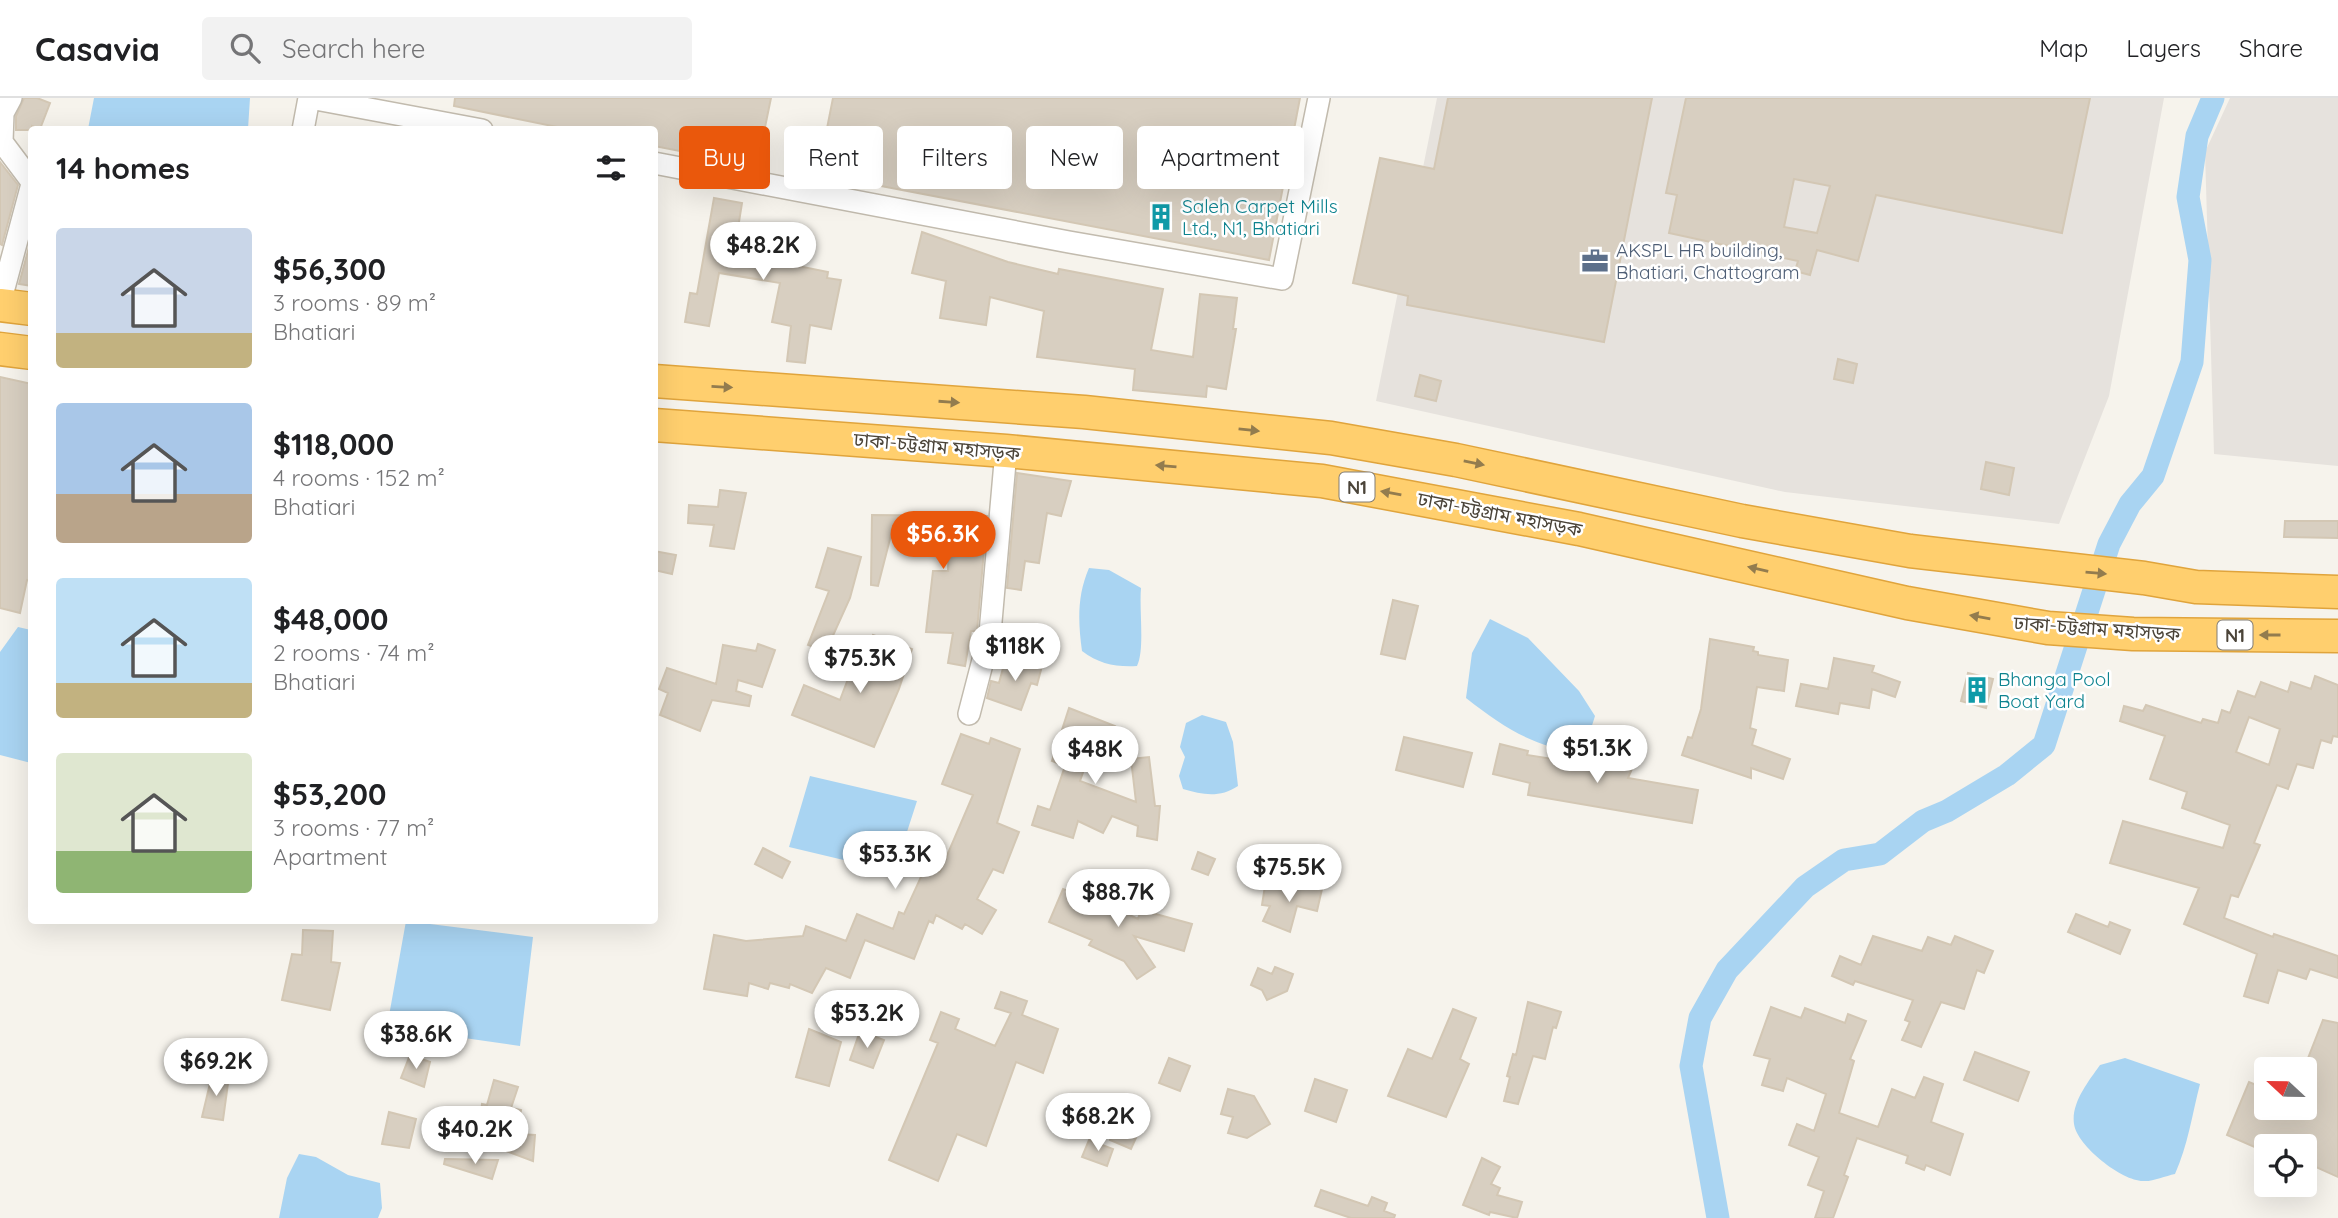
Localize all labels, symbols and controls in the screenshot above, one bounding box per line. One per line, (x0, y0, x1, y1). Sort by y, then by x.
search box (202, 17, 692, 80)
text: Casavia (35, 28, 160, 69)
icon: search (226, 29, 264, 67)
text: Search here (282, 32, 426, 65)
text: Map (2039, 33, 2088, 63)
text: Layers (2126, 33, 2201, 63)
text: Share (2239, 33, 2303, 63)
chip: Buy (679, 126, 770, 189)
chip: Rent (784, 126, 883, 189)
chip: Filters (897, 126, 1012, 189)
chip: New (1026, 126, 1123, 189)
chip: Apartment (1137, 126, 1304, 189)
text: 14 homes (56, 149, 190, 187)
icon: filters (592, 149, 630, 187)
place label: Saleh Carpet Mills Ltd., N1, Bhatiari (1182, 194, 1338, 240)
building icon: Saleh Carpet Mills Ltd., N1, Bhatiari (1146, 202, 1176, 232)
pin: $48.2K (706, 222, 820, 282)
text: $48.2K (726, 230, 800, 259)
place label: AKSPL HR building, Bhatiari, Chattogram (1616, 238, 1800, 284)
office icon: AKSPL HR building, Bhatiari, Chattogram (1580, 246, 1610, 276)
text: $56,300 (273, 250, 386, 288)
icon: home (112, 256, 196, 340)
text: 3 rooms · 89 m² (273, 288, 436, 317)
text: Bhatiari (273, 317, 355, 346)
one-way arrow (712, 382, 734, 393)
one-way arrow (939, 397, 961, 408)
one-way arrow (1238, 424, 1260, 435)
text: $118,000 (273, 425, 394, 463)
street label: ঢাকা-চট্টগ্রাম মহাসড়ক (852, 427, 1022, 465)
icon: home (112, 431, 196, 515)
one-way arrow (1463, 458, 1485, 469)
one-way arrow (1154, 460, 1176, 471)
text: 4 rooms · 152 m² (273, 463, 445, 492)
road number: N1 (1340, 472, 1374, 502)
street label: ঢাকা-চট্টগ্রাম মহাসড়ক (1415, 486, 1585, 542)
one-way arrow (1380, 487, 1402, 498)
text: Bhatiari (273, 492, 355, 521)
pin: $56.3K (886, 512, 1000, 571)
text: $56.3K (907, 519, 979, 548)
one-way arrow (1747, 564, 1769, 575)
one-way arrow (2086, 568, 2108, 579)
text: $48,000 (273, 600, 389, 638)
icon: home (112, 606, 196, 690)
street label: ঢাকা-চট্টগ্রাম মহাসড়ক (2012, 610, 2182, 646)
one-way arrow (1969, 611, 1991, 622)
road number: N1 (2218, 620, 2252, 650)
pin: $118K (966, 624, 1064, 683)
one-way arrow (2259, 629, 2281, 641)
text: $118K (985, 631, 1045, 660)
pin: $75.3K (803, 636, 917, 695)
text: 2 rooms · 74 m² (273, 638, 435, 667)
text: $75.3K (824, 643, 896, 672)
text: Bhatiari (273, 667, 355, 696)
place label: Bhanga Pool Boat Yard (1998, 667, 2111, 713)
building icon: Bhanga Pool Boat Yard (1962, 675, 1992, 705)
pin: $48K (1054, 726, 1136, 786)
pin: $51.3K (1540, 726, 1654, 785)
text: $51.3K (1562, 733, 1632, 762)
text: $48K (1068, 734, 1122, 763)
text: $53,200 (273, 775, 386, 813)
icon: home (112, 781, 196, 865)
text: 3 rooms · 77 m² (273, 813, 434, 842)
pin: $53.3K (838, 832, 952, 891)
text: $53.3K (859, 839, 931, 868)
text: Apartment (273, 842, 387, 871)
pin: $75.5K (1232, 844, 1346, 904)
text: $75.5K (1253, 852, 1325, 881)
pin: $88.7K (1061, 870, 1175, 929)
text: $88.7K (1082, 877, 1154, 906)
pin: $53.2K (810, 990, 924, 1050)
text: $53.2K (830, 998, 904, 1027)
pin: $38.6K (359, 1012, 473, 1071)
text: $38.6K (380, 1019, 452, 1048)
pin: $69.2K (159, 1038, 273, 1098)
text: $69.2K (180, 1046, 252, 1075)
north arrow (2254, 1057, 2317, 1120)
map controls (2254, 1057, 2317, 1197)
pin: $68.2K (1041, 1094, 1155, 1153)
text: $68.2K (1062, 1101, 1134, 1130)
pin: $40.2K (418, 1107, 532, 1166)
text: $40.2K (437, 1114, 513, 1143)
button: locate (2254, 1134, 2317, 1197)

